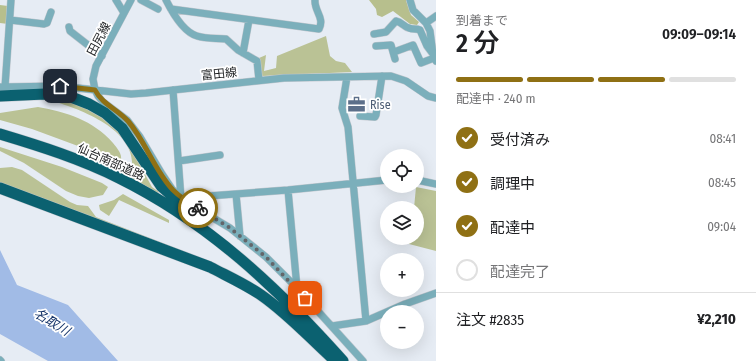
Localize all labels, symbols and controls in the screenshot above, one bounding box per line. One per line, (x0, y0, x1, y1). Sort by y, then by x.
text: 到着まで (456, 13, 508, 28)
street label: 田尻線 (84, 20, 114, 58)
text: 09:09–09:14 (662, 25, 736, 43)
text: 2 分 (456, 28, 500, 59)
street label: 富田線 (200, 65, 238, 83)
pin (43, 69, 77, 103)
icon: home (49, 75, 71, 97)
text: 配達中 · 240 m (456, 91, 535, 106)
office icon: Rise (347, 95, 367, 115)
place label: Rise (370, 98, 391, 112)
icon: check (456, 127, 478, 149)
text: 受付済み (490, 131, 550, 149)
text: 08:41 (709, 131, 736, 146)
street label: 仙台南部道路 (75, 141, 147, 183)
map controls (380, 149, 424, 349)
button: locate (380, 149, 424, 193)
icon: check (456, 171, 478, 193)
text: 調理中 (490, 175, 535, 193)
text: 08:45 (708, 175, 736, 190)
courier (178, 188, 218, 228)
icon: bike (187, 197, 209, 219)
button: layers (380, 201, 424, 245)
icon: check (456, 215, 478, 237)
text: 配達中 (490, 219, 535, 237)
text: 09:04 (707, 219, 736, 234)
button: + (380, 253, 424, 297)
text: 配達完了 (490, 263, 550, 281)
pin (288, 281, 322, 315)
icon: bag (294, 287, 316, 309)
button: − (380, 305, 424, 349)
water label: 名取川 (31, 306, 74, 339)
text: ¥2,210 (697, 310, 736, 328)
text: 注文 #2835 (456, 311, 524, 329)

